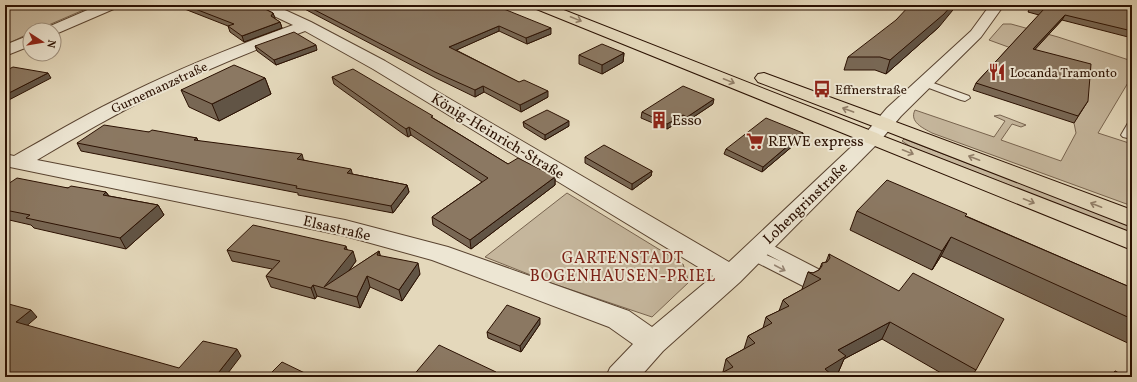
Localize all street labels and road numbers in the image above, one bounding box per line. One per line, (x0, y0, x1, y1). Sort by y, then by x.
street label: Gurnemanzstraße (109, 59, 211, 119)
street label: König-Heinrich-Straße (427, 89, 568, 185)
street label: Lohengrinstraße (759, 158, 853, 250)
street label: Elsastraße (301, 211, 373, 247)

